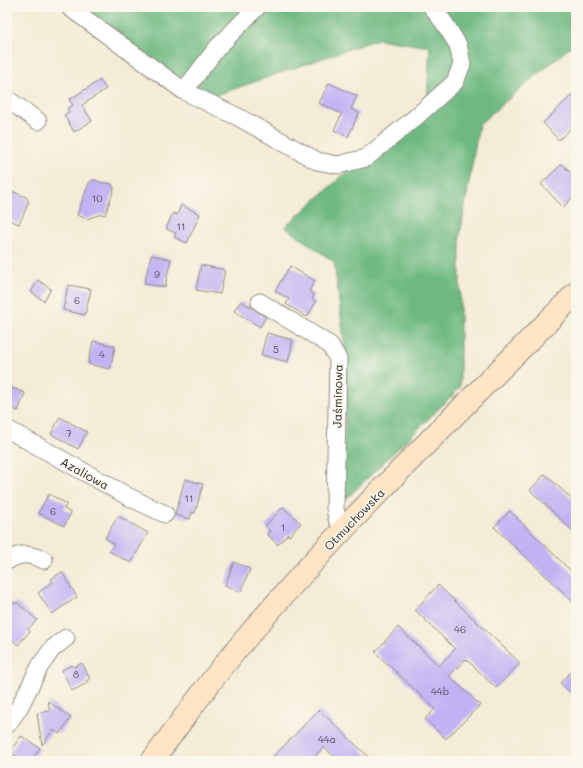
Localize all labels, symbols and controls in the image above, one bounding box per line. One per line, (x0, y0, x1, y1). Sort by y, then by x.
house number: 10 (92, 191, 102, 205)
house number: 11 (177, 219, 185, 233)
house number: 9 (154, 267, 160, 281)
house number: 6 (74, 293, 80, 307)
house number: 5 (273, 342, 279, 356)
house number: 4 (99, 347, 105, 361)
street label: Jaśminowa (328, 364, 346, 428)
house number: 7 (66, 426, 72, 440)
street label: Azaliowa (58, 453, 112, 493)
street label: Otmuchowska (320, 484, 388, 554)
house number: 11 (185, 491, 193, 505)
house number: 6 (50, 504, 56, 518)
house number: 1 (281, 520, 285, 534)
house number: 46 (454, 622, 466, 636)
house number: 8 (73, 667, 79, 681)
house number: 44b (431, 684, 449, 698)
house number: 44a (318, 732, 336, 746)

